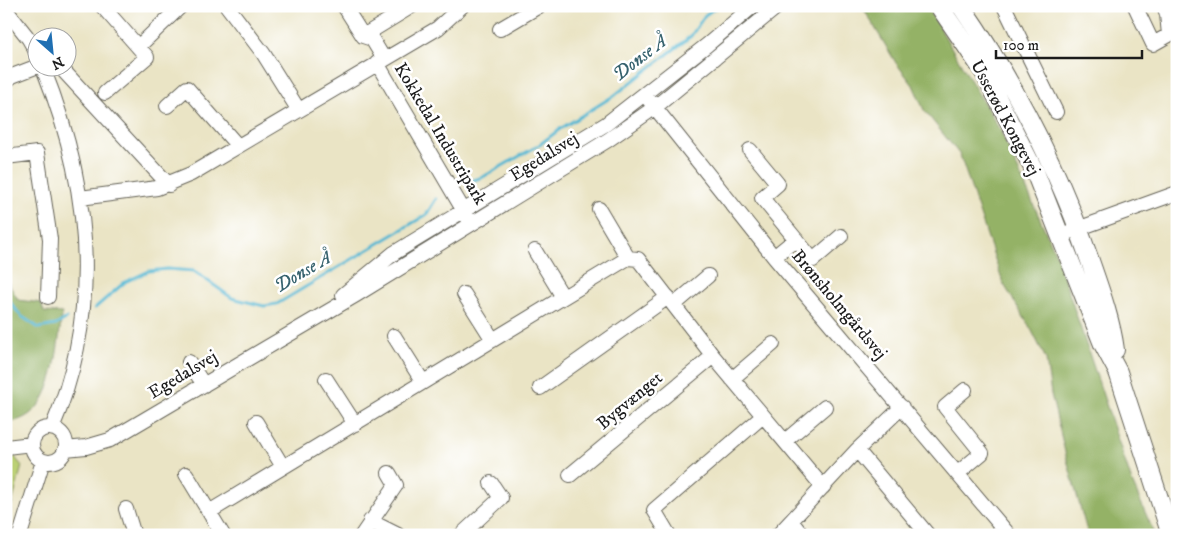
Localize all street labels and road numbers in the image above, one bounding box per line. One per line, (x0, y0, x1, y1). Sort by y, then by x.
street label: Usserød Kongevej (965, 56, 1045, 180)
street label: Kokkedal Industripark (389, 59, 491, 209)
street label: Egedalsvej (506, 127, 582, 187)
street label: Brønsholmgårdsvej (787, 246, 891, 364)
street label: Egedalsvej (144, 346, 222, 404)
street label: Bygvænget (593, 367, 667, 435)

